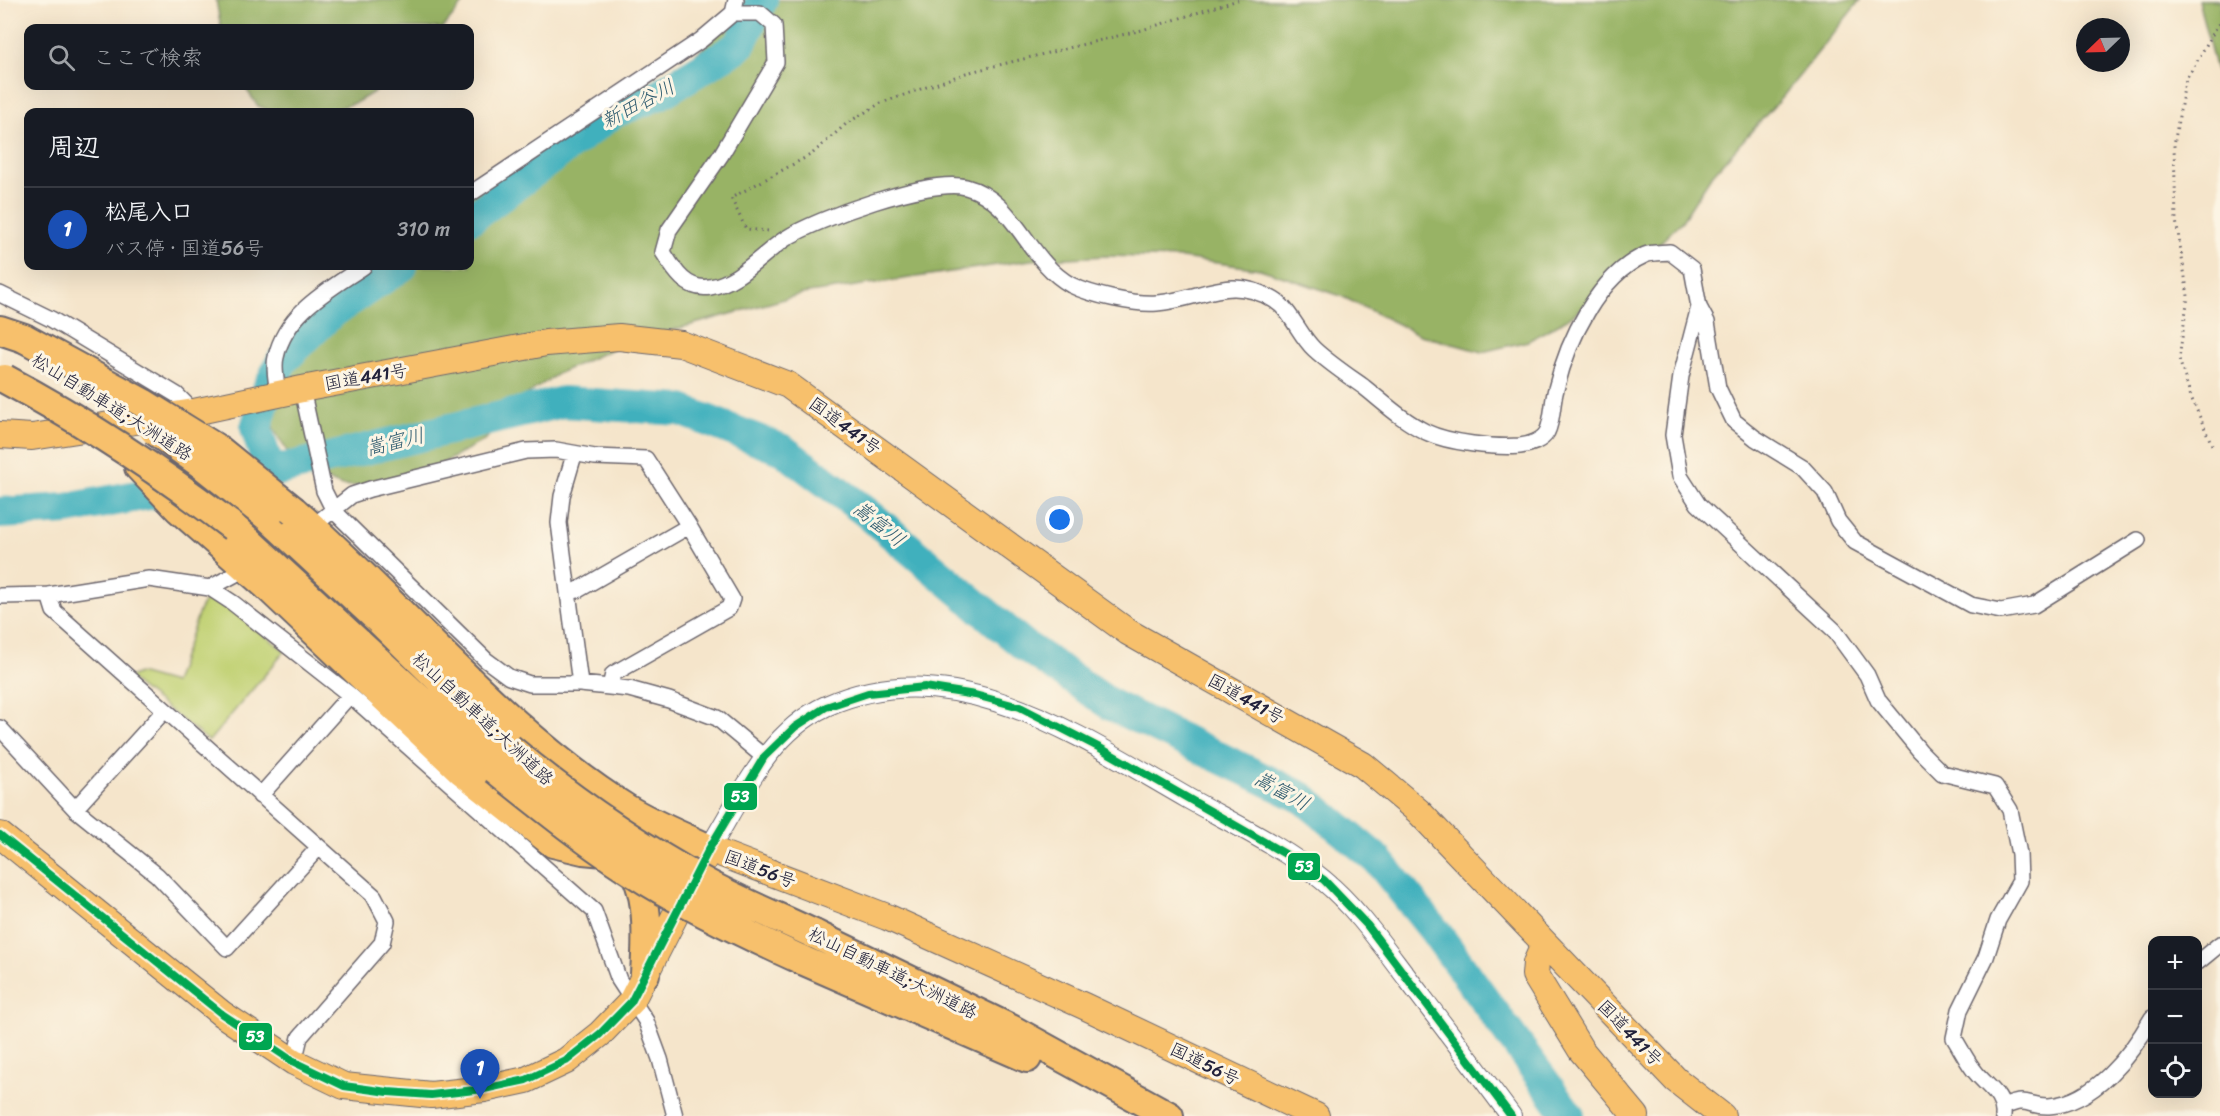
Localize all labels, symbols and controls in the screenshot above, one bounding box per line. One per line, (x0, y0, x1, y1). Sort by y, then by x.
north arrow (2076, 18, 2130, 72)
search box (24, 24, 474, 90)
text: ここで検索 (93, 38, 203, 77)
icon: search (45, 41, 78, 74)
water label: 新田谷川 (594, 70, 682, 138)
text: 周辺 (48, 124, 100, 170)
text: 松尾入口 (105, 192, 193, 231)
text: 1 (63, 212, 72, 247)
text: 310 m (397, 212, 450, 247)
text: バス停 · 国道56号 (105, 231, 264, 266)
street label: 松山自動車道;大洲道路 (25, 344, 199, 470)
street label: 国道441号 (322, 354, 410, 400)
street label: 国道441号 (802, 388, 888, 464)
water label: 嵩富川 (362, 418, 428, 466)
water label: 嵩富川 (845, 492, 913, 556)
your location (1045, 505, 1074, 534)
street label: 松山自動車道;大洲道路 (404, 644, 562, 794)
street label: 国道441号 (1201, 665, 1291, 733)
water label: 嵩富川 (1247, 761, 1317, 821)
line badge: 53 (723, 782, 758, 811)
text: 53 (731, 782, 749, 811)
street label: 国道56号 (719, 841, 801, 897)
line badge: 53 (1287, 852, 1321, 881)
text: 53 (1295, 852, 1313, 881)
street label: 松山自動車道;大洲道路 (803, 918, 983, 1028)
map controls (2148, 936, 2202, 1098)
button: + (2148, 936, 2202, 990)
button: − (2148, 990, 2202, 1044)
street label: 国道441号 (1589, 992, 1671, 1074)
line badge: 53 (238, 1022, 273, 1051)
text: 53 (246, 1022, 264, 1051)
street label: 国道56号 (1164, 1033, 1246, 1095)
button: locate (2148, 1044, 2202, 1098)
pin: 1 (460, 1050, 500, 1099)

